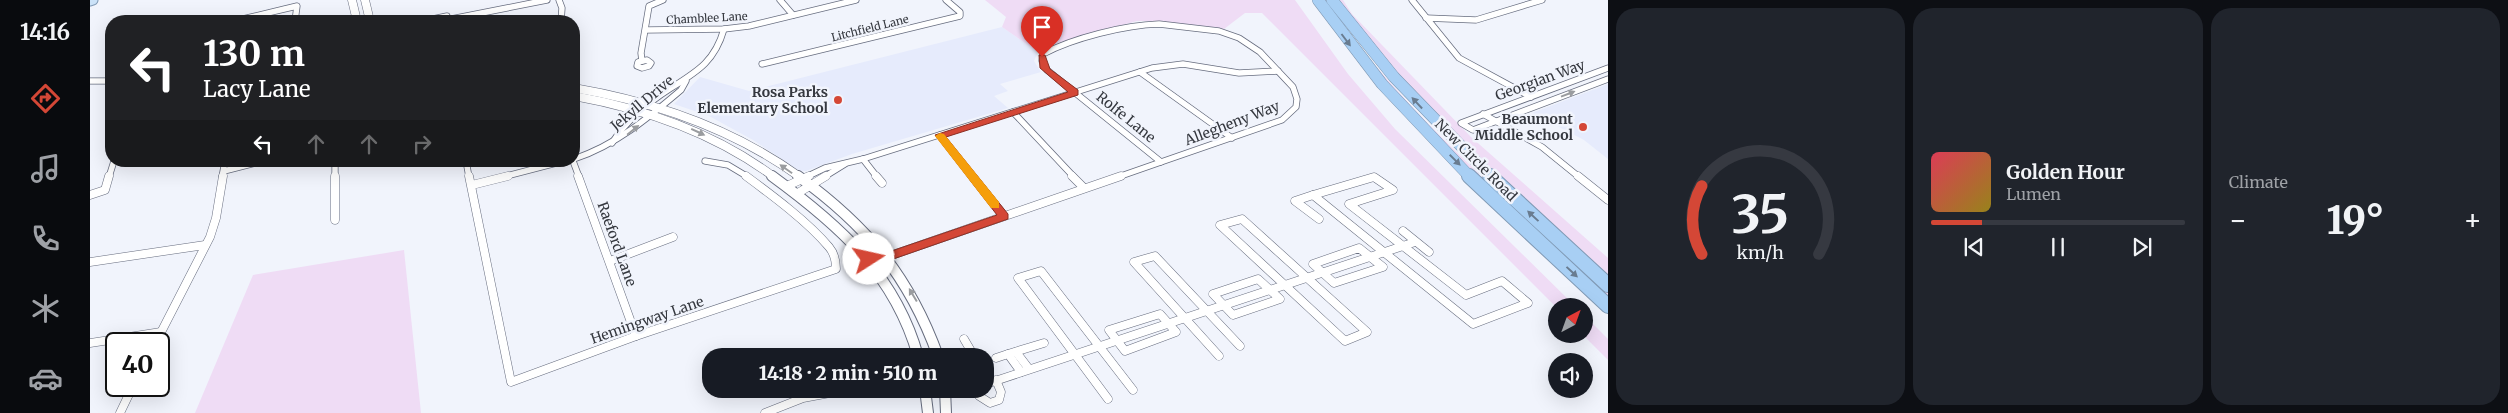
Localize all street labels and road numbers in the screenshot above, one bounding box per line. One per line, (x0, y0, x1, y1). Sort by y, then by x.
street label: Chamblee Lane (666, 9, 748, 27)
street label: Litchfield Lane (830, 12, 910, 44)
street label: Georgian Way (1493, 55, 1588, 105)
street label: Jekyll Drive (606, 71, 677, 135)
street label: Rolfe Lane (1093, 88, 1159, 146)
street label: Allegheny Way (1181, 96, 1283, 150)
street label: New Circle Road (1431, 115, 1521, 205)
street label: Raeford Lane (593, 199, 641, 289)
street label: Hemingway Lane (588, 292, 706, 348)

